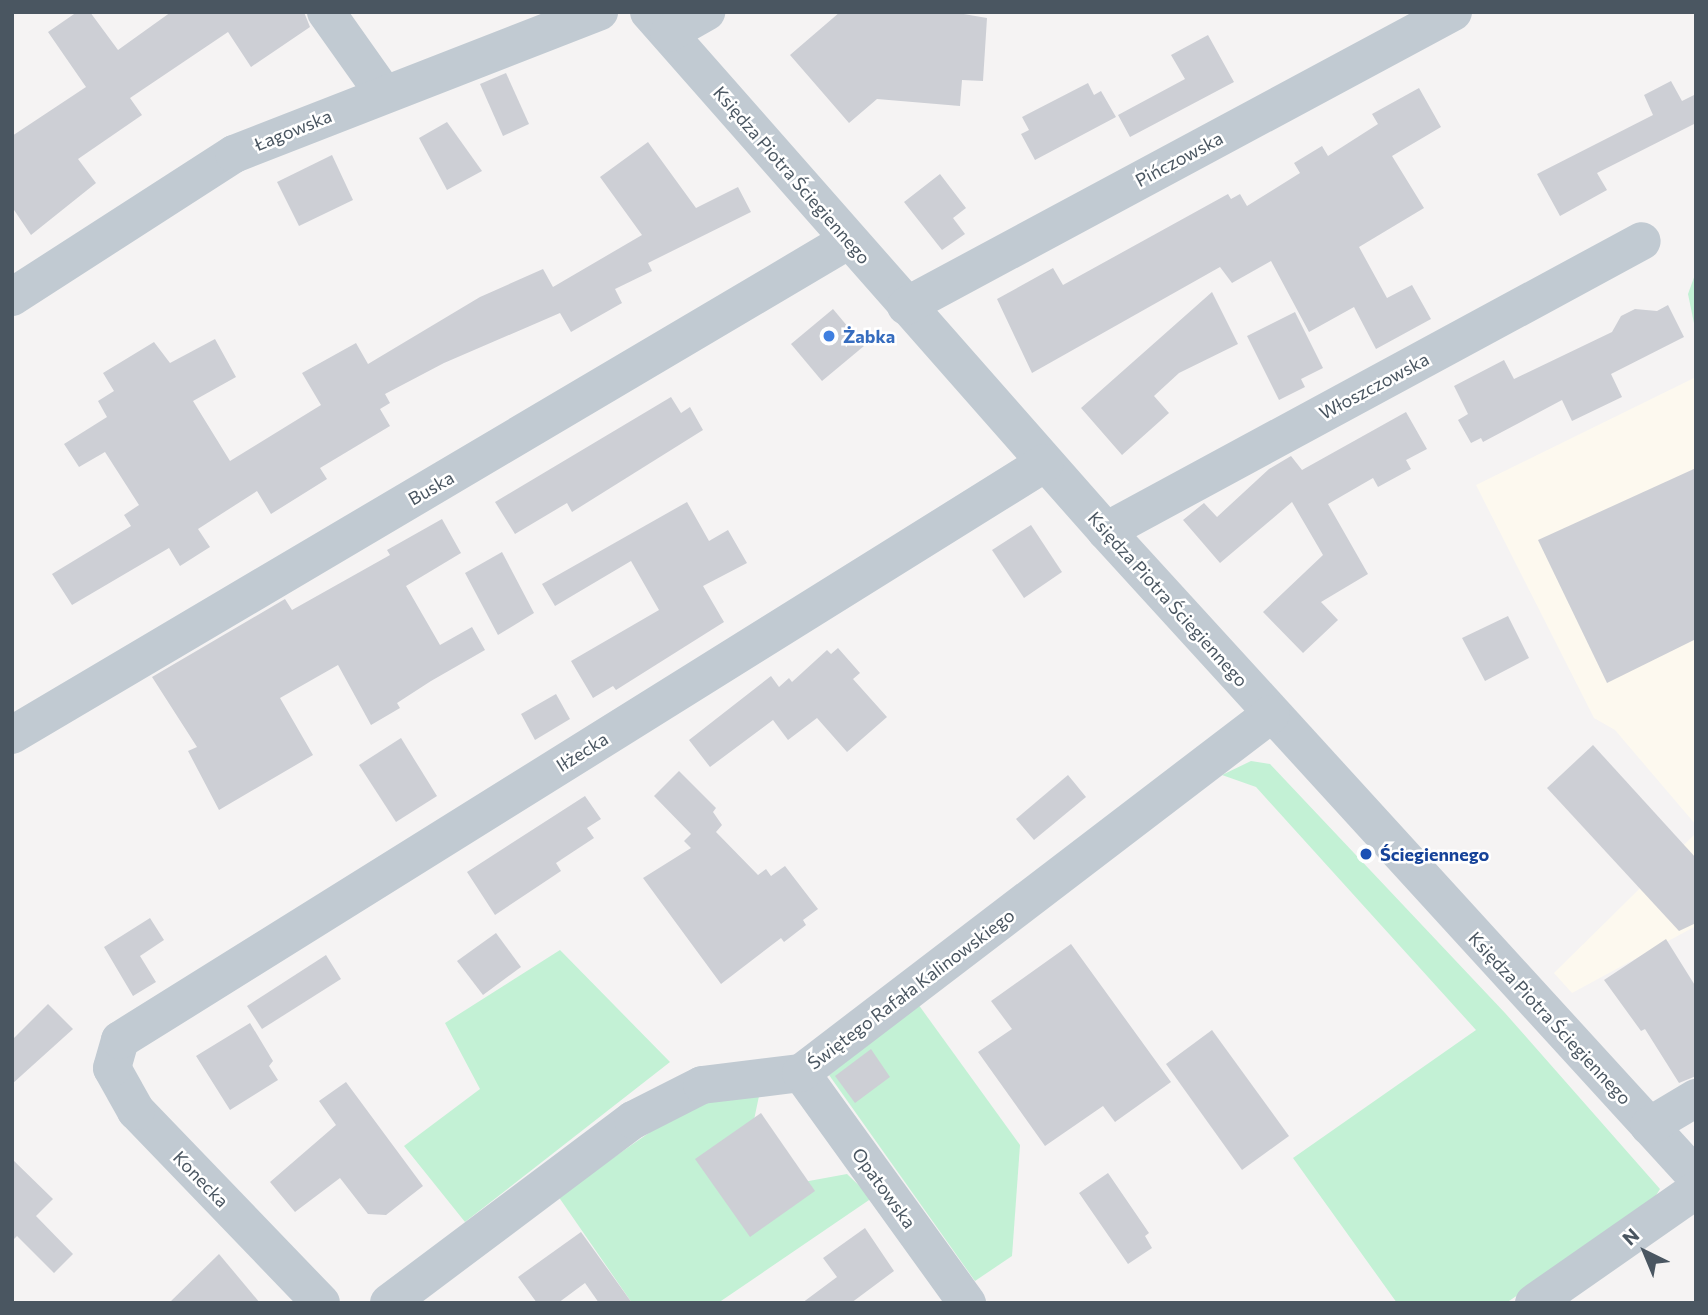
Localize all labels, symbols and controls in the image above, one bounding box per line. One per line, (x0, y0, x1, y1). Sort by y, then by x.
street label: Księdza Piotra Ściegiennego (709, 82, 875, 268)
street label: Łagowska (251, 105, 335, 155)
street label: Pińczowska (1131, 127, 1227, 191)
place label: Żabka (843, 325, 895, 347)
marker: Żabka (821, 328, 837, 344)
street label: Włoszczowska (1315, 348, 1433, 424)
street label: Buska (404, 466, 458, 510)
street label: Księdza Piotra Ściegiennego (1084, 507, 1252, 691)
street label: Iłżecka (552, 728, 612, 776)
place label: Ściegiennego (1380, 843, 1489, 865)
marker: Ściegiennego (1358, 846, 1374, 862)
street label: Świętego Rafała Kalinowskiego (803, 904, 1019, 1074)
street label: Księdza Piotra Ściegiennego (1464, 927, 1636, 1109)
street label: Opatowska (848, 1144, 920, 1232)
street label: Konecka (169, 1146, 233, 1212)
north arrow (1610, 1217, 1680, 1287)
text: N (1617, 1223, 1643, 1250)

